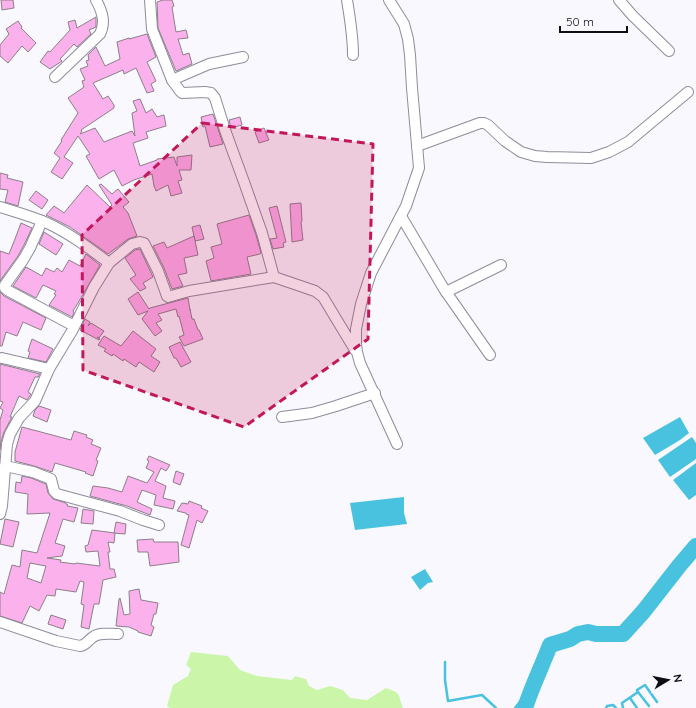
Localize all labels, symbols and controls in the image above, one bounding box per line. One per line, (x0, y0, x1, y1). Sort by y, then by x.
scale bar (560, 8, 627, 34)
text: 50 m (566, 14, 594, 29)
north arrow (648, 660, 688, 700)
text: N (670, 673, 685, 683)

